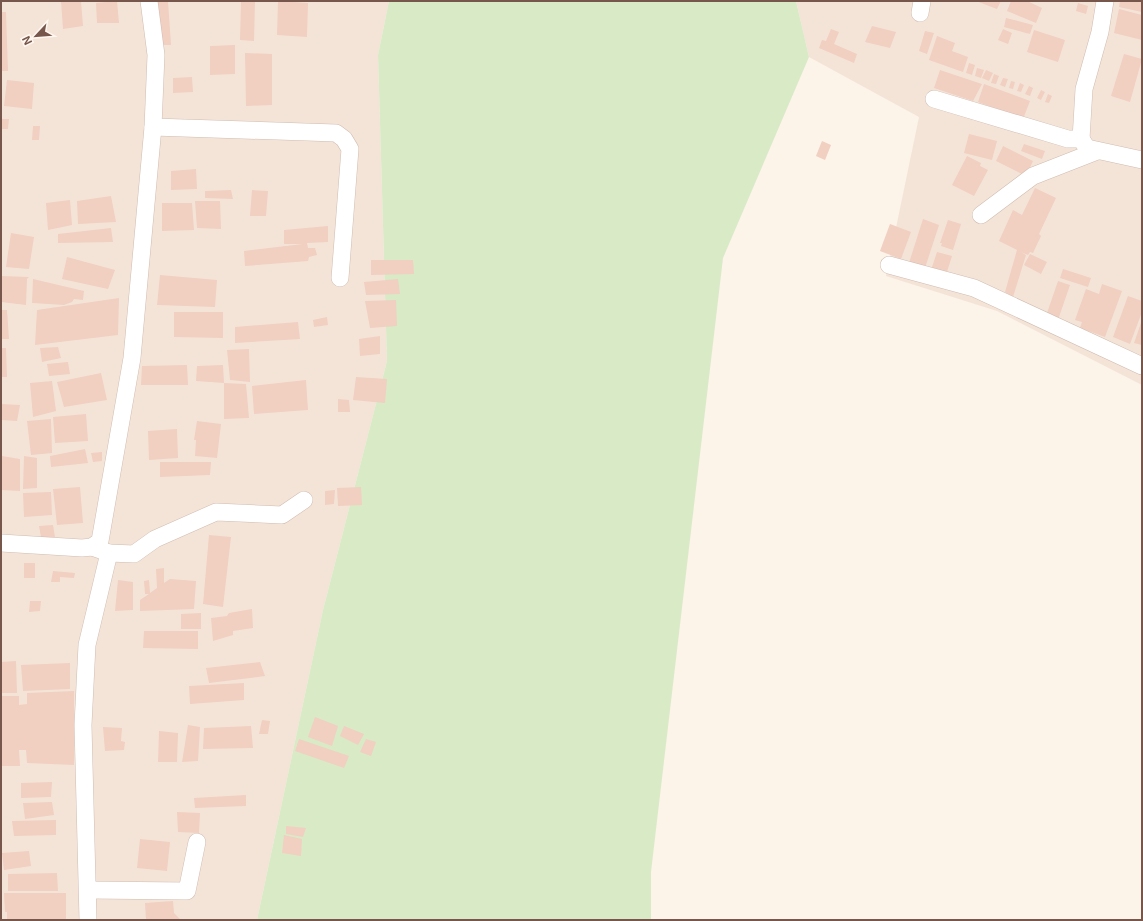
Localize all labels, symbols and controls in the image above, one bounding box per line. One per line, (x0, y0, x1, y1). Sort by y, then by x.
north arrow (16, 16, 56, 56)
text: N (19, 34, 35, 47)

